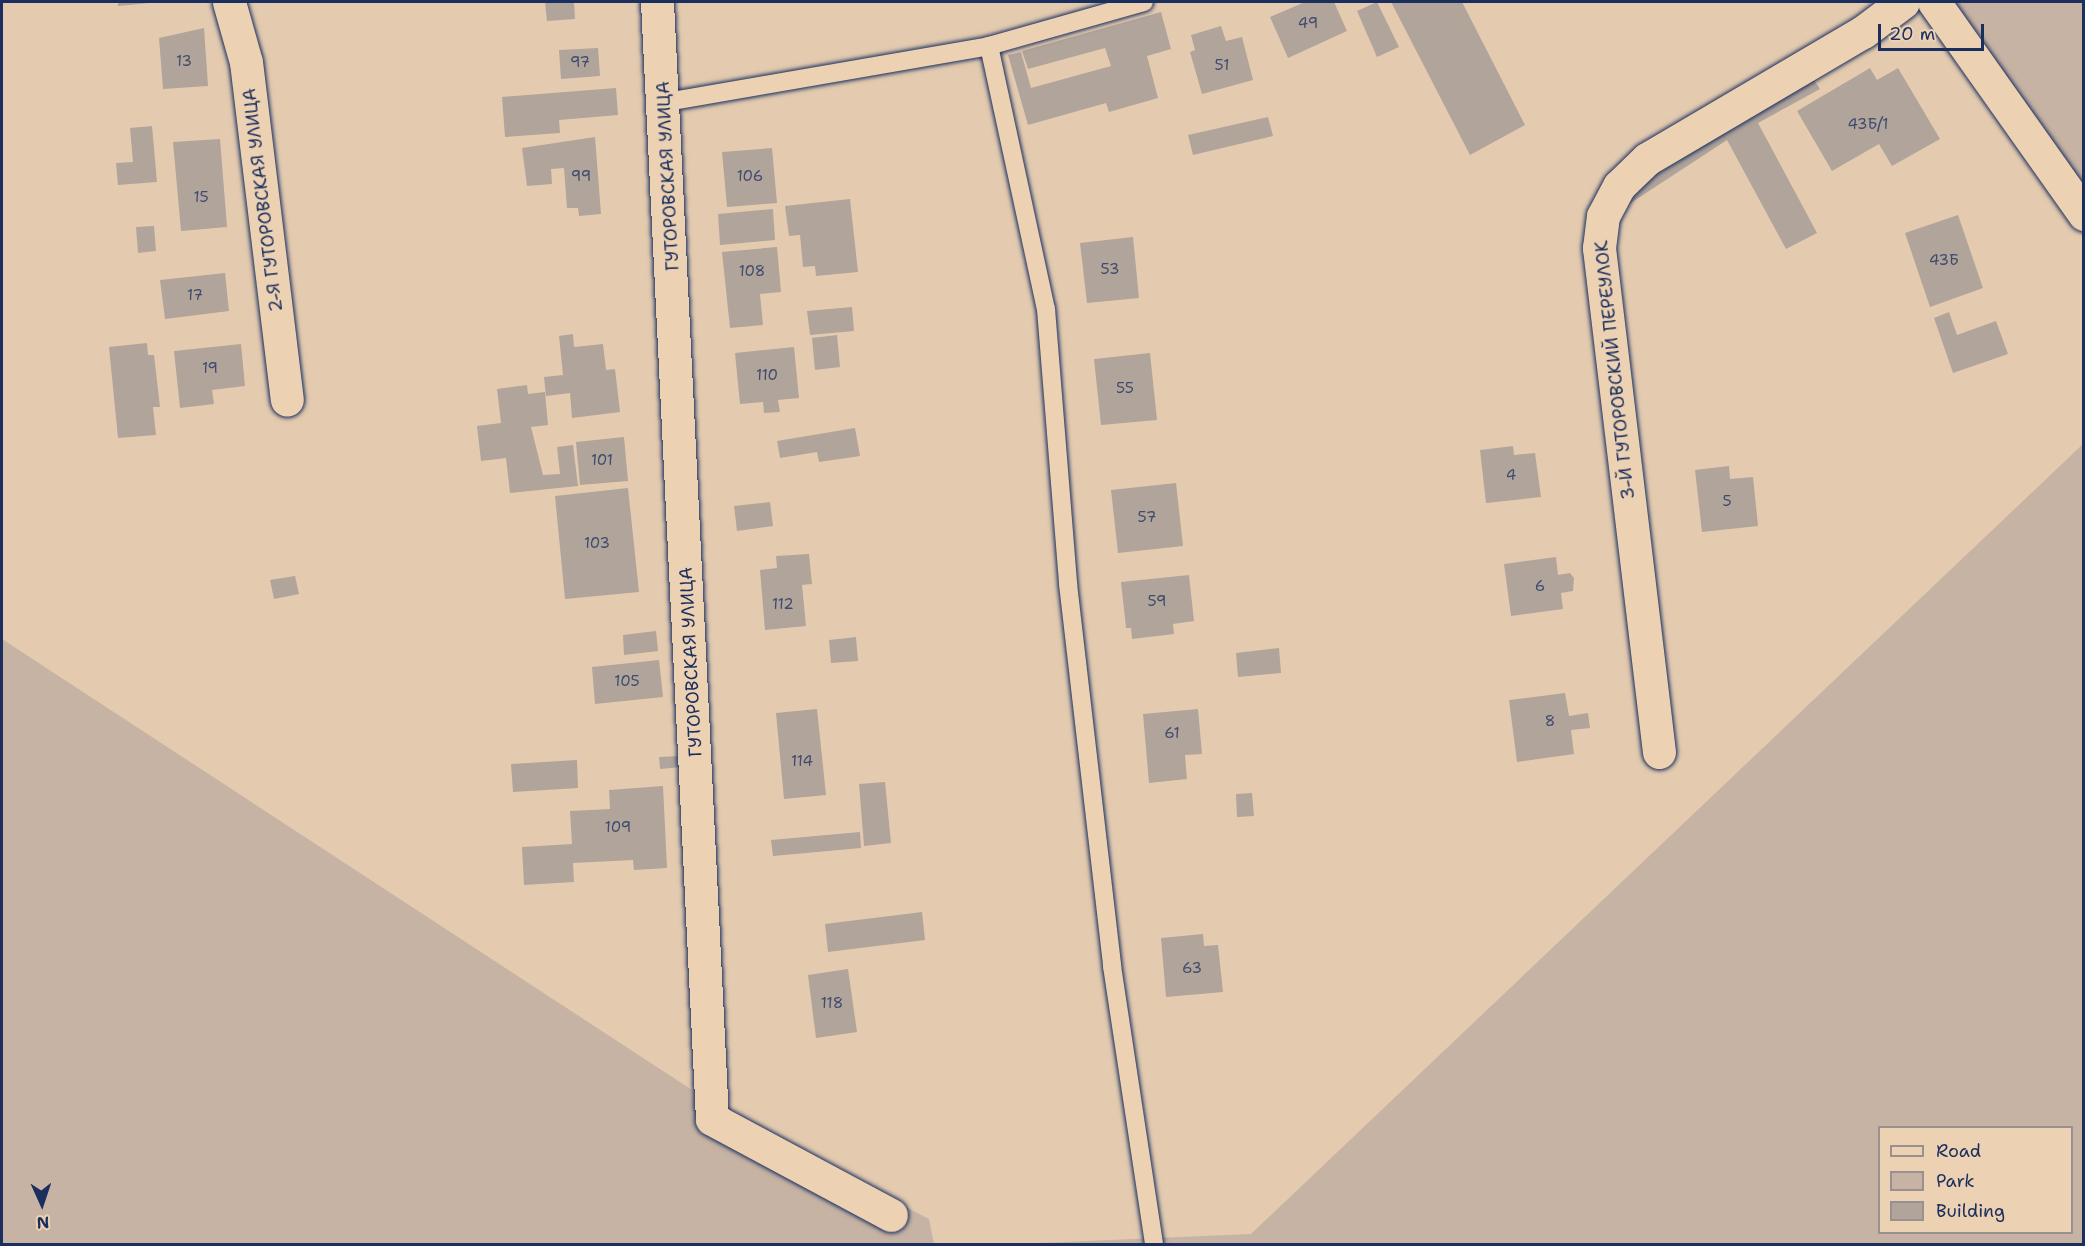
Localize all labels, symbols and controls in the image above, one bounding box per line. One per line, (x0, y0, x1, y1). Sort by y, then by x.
scale bar (1881, 12, 1988, 50)
house number: 49 (1298, 15, 1318, 33)
text: 20 m (1889, 22, 1935, 46)
house number: 13 (176, 53, 192, 71)
house number: 97 (570, 54, 590, 72)
house number: 51 (1215, 57, 1229, 75)
street label: ГУТОРОВСКАЯ УЛИЦА (652, 80, 684, 272)
street label: 2-Я ГУТОРОВСКАЯ УЛИЦА (239, 87, 287, 313)
house number: 43Б/1 (1847, 116, 1889, 134)
house number: 99 (571, 168, 591, 186)
house number: 106 (737, 168, 763, 186)
house number: 15 (193, 189, 209, 207)
street label: 3-Й ГУТОРОВСКИЙ ПЕРЕУЛОК (1591, 239, 1639, 501)
house number: 43Б (1929, 252, 1959, 270)
house number: 53 (1101, 261, 1119, 279)
house number: 108 (739, 263, 765, 281)
house number: 17 (187, 287, 203, 305)
house number: 19 (202, 360, 218, 378)
house number: 110 (756, 367, 778, 385)
house number: 55 (1116, 380, 1134, 398)
house number: 101 (591, 452, 613, 470)
house number: 4 (1506, 467, 1516, 485)
house number: 5 (1722, 493, 1732, 511)
house number: 57 (1138, 509, 1156, 527)
house number: 103 (584, 535, 610, 553)
street label: ГУТОРОВСКАЯ УЛИЦА (675, 566, 707, 758)
house number: 6 (1535, 578, 1545, 596)
house number: 59 (1148, 593, 1166, 611)
house number: 112 (772, 596, 794, 614)
house number: 105 (614, 673, 640, 691)
house number: 8 (1545, 713, 1555, 731)
house number: 61 (1164, 725, 1180, 743)
house number: 114 (791, 753, 813, 771)
house number: 109 (605, 819, 631, 837)
house number: 63 (1182, 960, 1202, 978)
house number: 118 (821, 995, 843, 1013)
legend (1878, 1126, 2073, 1234)
text: Road (1936, 1139, 1981, 1163)
text: Park (1936, 1169, 1975, 1193)
north arrow (12, 1174, 72, 1234)
text: Building (1936, 1199, 2005, 1223)
text: N (36, 1212, 50, 1233)

